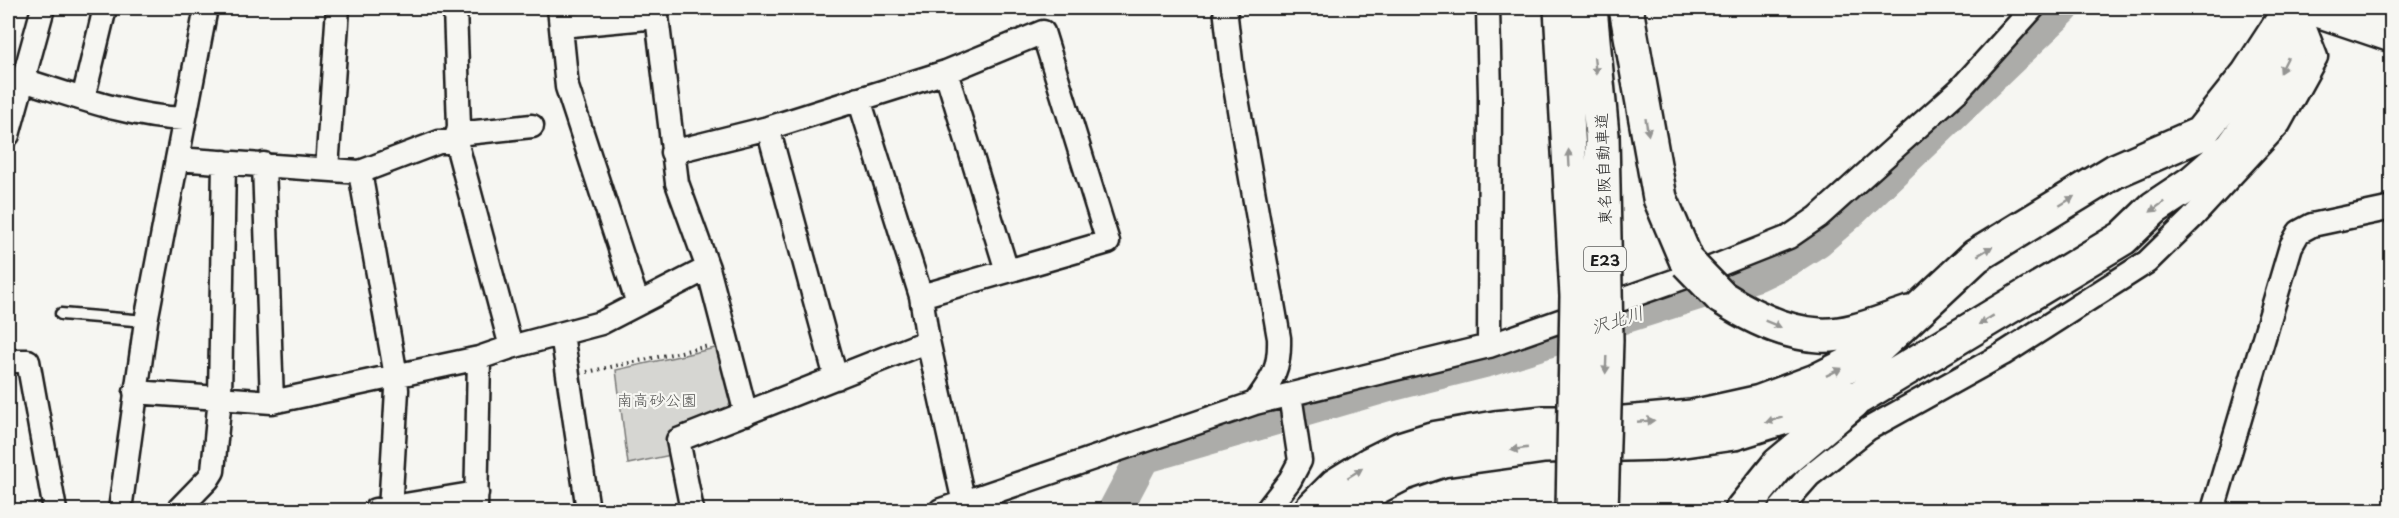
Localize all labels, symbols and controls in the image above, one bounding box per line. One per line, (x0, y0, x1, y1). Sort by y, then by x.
one-way arrow (1590, 56, 1600, 75)
one-way arrow (2279, 56, 2288, 73)
street label: 東名阪自動車道 (1588, 113, 1616, 225)
one-way arrow (1643, 118, 1652, 137)
one-way arrow (1565, 149, 1574, 168)
one-way arrow (2059, 195, 2075, 206)
one-way arrow (2149, 201, 2164, 213)
one-way arrow (1977, 246, 1993, 257)
road number: E23 (1584, 247, 1626, 271)
water label: 沢北川 (1587, 298, 1647, 340)
one-way arrow (1978, 315, 1994, 326)
one-way arrow (1764, 319, 1782, 329)
one-way arrow (1601, 356, 1610, 375)
one-way arrow (1825, 368, 1842, 377)
park label: 南高砂公園 (617, 387, 697, 411)
one-way arrow (1637, 416, 1656, 426)
one-way arrow (1765, 416, 1783, 425)
one-way arrow (1509, 445, 1528, 454)
one-way arrow (1347, 468, 1363, 479)

